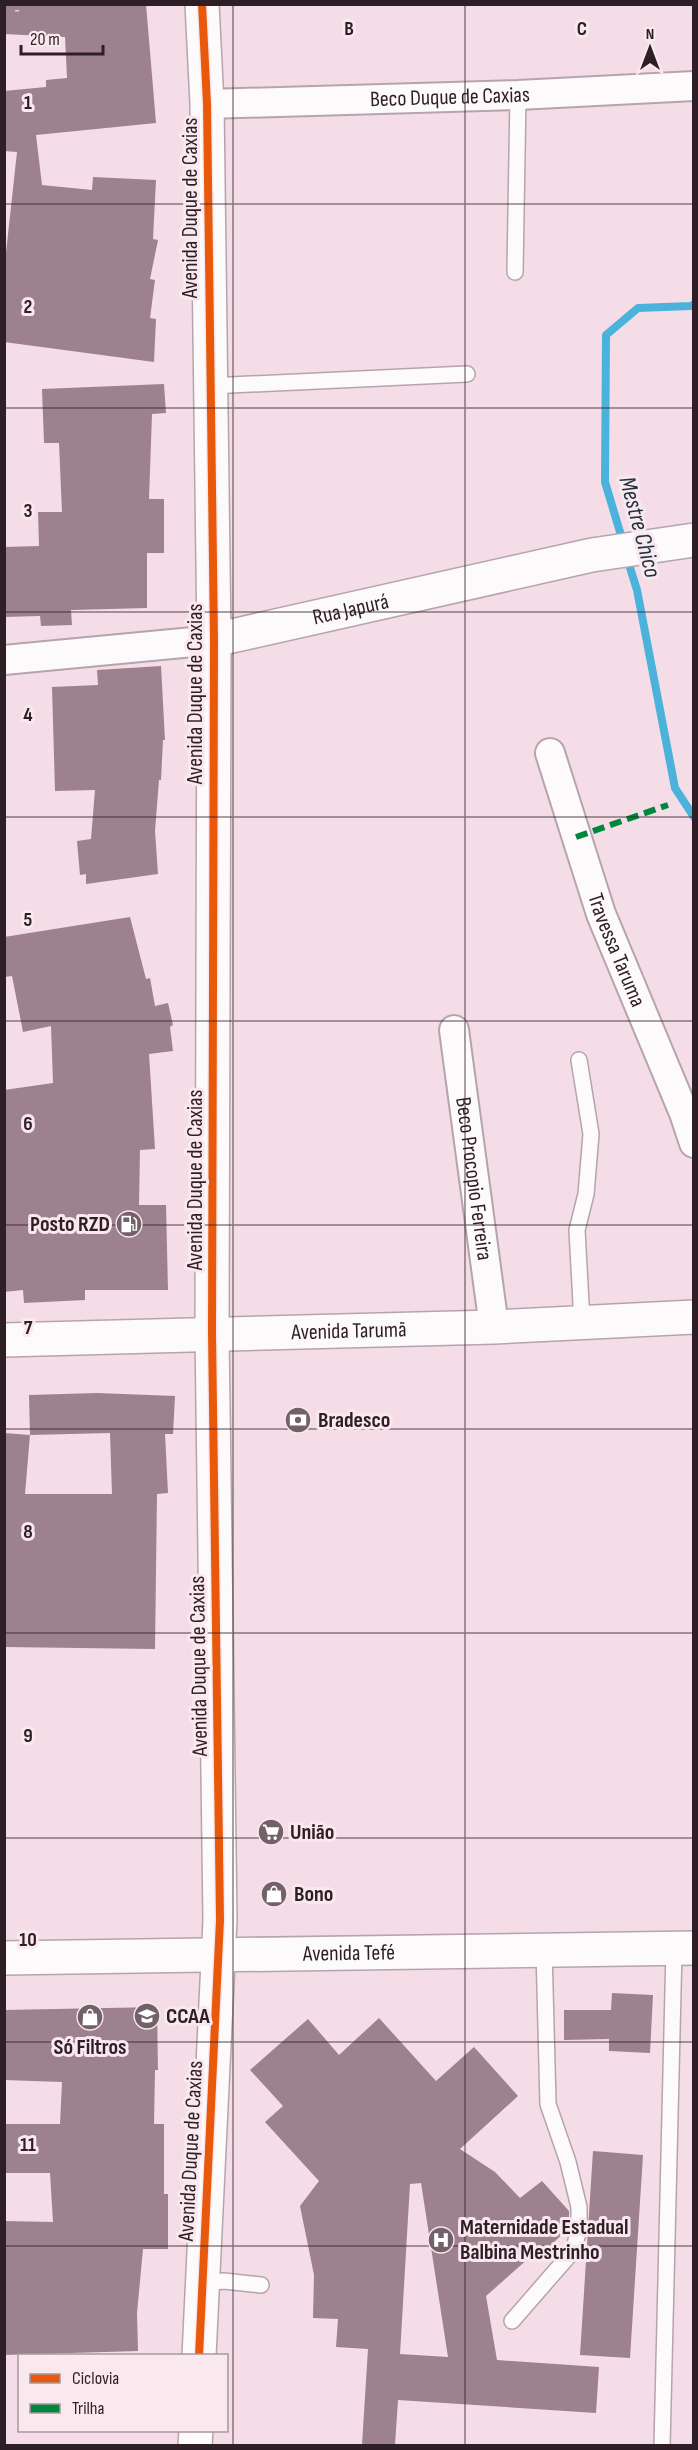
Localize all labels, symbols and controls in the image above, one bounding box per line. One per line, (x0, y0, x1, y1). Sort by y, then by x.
text: B (344, 17, 354, 41)
text: C (577, 17, 587, 41)
scale bar (21, 18, 104, 56)
north arrow (620, 18, 680, 78)
text: N (646, 25, 654, 44)
text: 20 m (30, 29, 60, 50)
street label: Beco Duque de Caxias (370, 81, 531, 113)
text: 1 (24, 91, 32, 115)
street label: Avenida Duque de Caxias (177, 118, 204, 299)
text: 2 (24, 295, 32, 319)
water label: Mestre Chico (613, 473, 667, 581)
text: 3 (24, 499, 33, 523)
street label: Rua Japurá (310, 588, 391, 631)
street label: Avenida Duque de Caxias (182, 604, 209, 785)
text: 4 (23, 703, 33, 727)
street label: Travessa Taruma (582, 890, 652, 1011)
text: 5 (24, 908, 33, 932)
street label: Avenida Duque de Caxias (182, 1090, 209, 1271)
street label: Beco Procopio Ferreira (450, 1095, 498, 1262)
text: 6 (23, 1112, 33, 1136)
fuel station icon: Posto RZD (114, 1209, 144, 1239)
place label: Posto RZD (30, 1211, 110, 1238)
text: 7 (24, 1316, 33, 1340)
street label: Avenida Tarumã (290, 1316, 407, 1346)
bank icon: Bradesco (283, 1405, 313, 1435)
place label: Bradesco (318, 1407, 390, 1434)
text: 8 (23, 1520, 33, 1544)
street label: Avenida Duque de Caxias (184, 1575, 214, 1758)
text: 9 (23, 1724, 33, 1748)
supermarket icon: União (256, 1817, 286, 1847)
place label: União (290, 1819, 334, 1846)
shop icon: Bono (259, 1879, 289, 1909)
place label: Bono (294, 1881, 333, 1908)
text: 10 (19, 1928, 37, 1952)
street label: Avenida Tefé (302, 1939, 395, 1967)
school or university icon: CCAA (132, 2001, 162, 2031)
shop icon: Só Filtros (75, 2002, 105, 2032)
place label: CCAA (166, 2003, 210, 2030)
place label: Só Filtros (54, 2034, 126, 2061)
street label: Avenida Duque de Caxias (173, 2060, 209, 2243)
text: 11 (20, 2133, 36, 2157)
place label: Maternidade Estadual Balbina Mestrinho (460, 2214, 628, 2266)
hospital icon: Maternidade Estadual Balbina Mestrinho (426, 2225, 456, 2255)
legend (18, 2354, 228, 2432)
text: Ciclovia (72, 2368, 119, 2389)
text: Trilha (72, 2398, 105, 2419)

